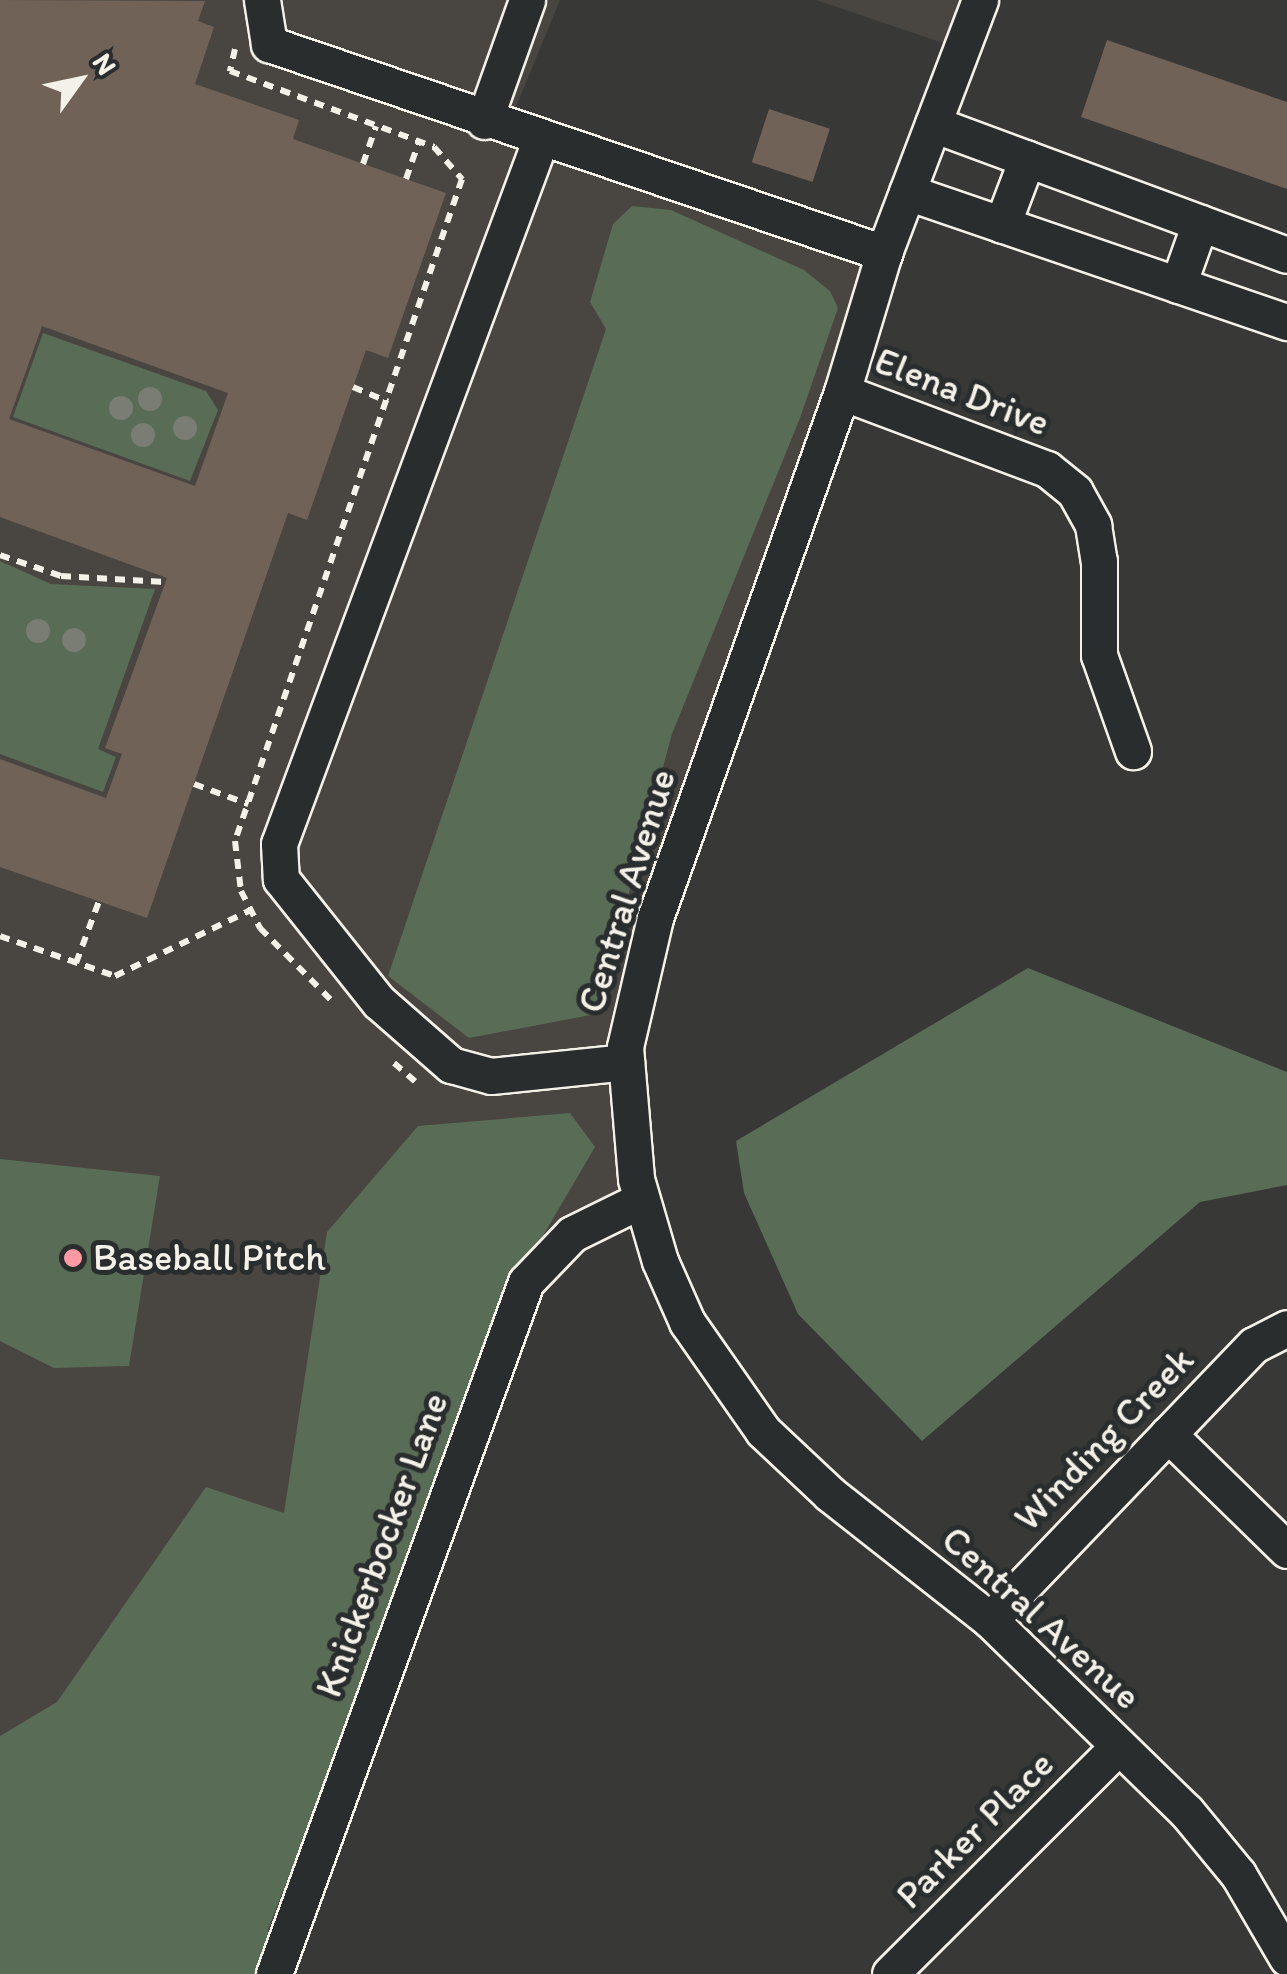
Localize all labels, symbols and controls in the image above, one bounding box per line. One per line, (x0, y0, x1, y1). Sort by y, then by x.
north arrow (30, 30, 130, 130)
text: N (86, 46, 125, 81)
street label: Elena Drive (868, 338, 1056, 446)
street label: Central Avenue (569, 765, 685, 1017)
place label: Baseball Pitch (93, 1235, 325, 1281)
marker: Baseball Pitch (62, 1247, 84, 1269)
street label: Winding Creek (1005, 1338, 1203, 1540)
street label: Knickerbocker Lane (306, 1386, 458, 1704)
street label: Central Avenue (933, 1517, 1149, 1719)
street label: Parker Place (887, 1742, 1063, 1918)

